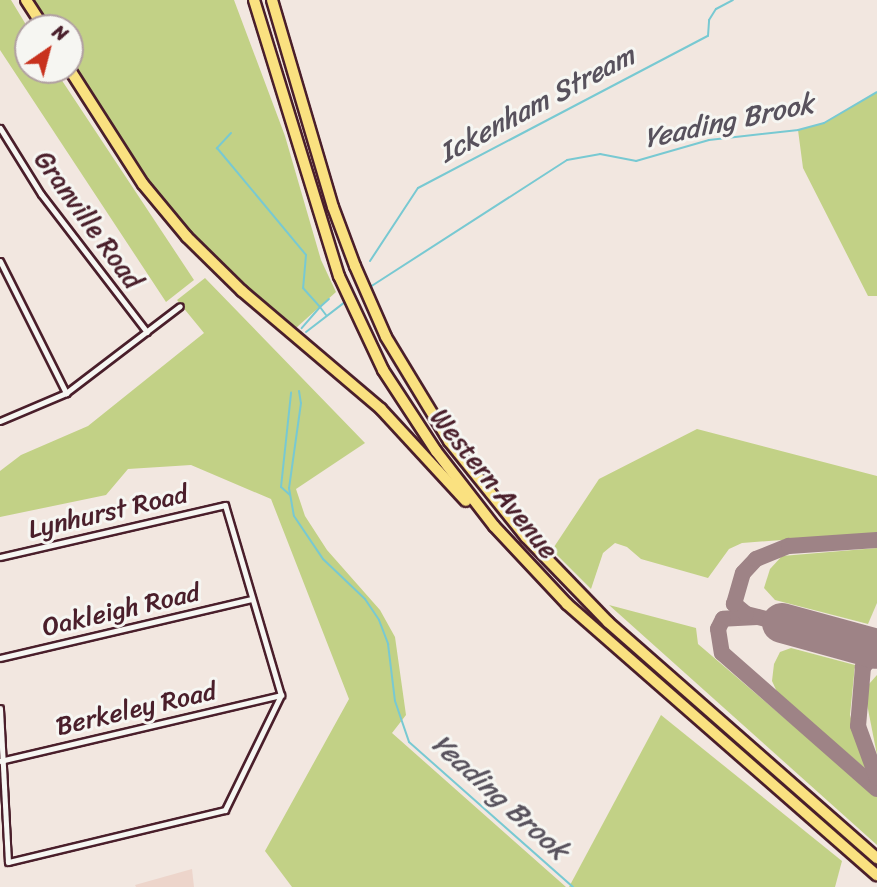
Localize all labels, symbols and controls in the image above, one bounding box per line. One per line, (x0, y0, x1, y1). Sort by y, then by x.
north arrow (14, 14, 84, 84)
text: N (45, 16, 75, 50)
water label: Ickenham Stream (433, 38, 641, 170)
water label: Yeading Brook (641, 87, 817, 155)
street label: Granville Road (27, 145, 149, 295)
street label: Western Avenue (424, 402, 564, 566)
street label: Lynhurst Road (25, 479, 191, 545)
street label: Oakleigh Road (39, 577, 203, 643)
street label: Berkeley Road (53, 675, 219, 743)
water label: Yeading Brook (425, 727, 575, 867)

